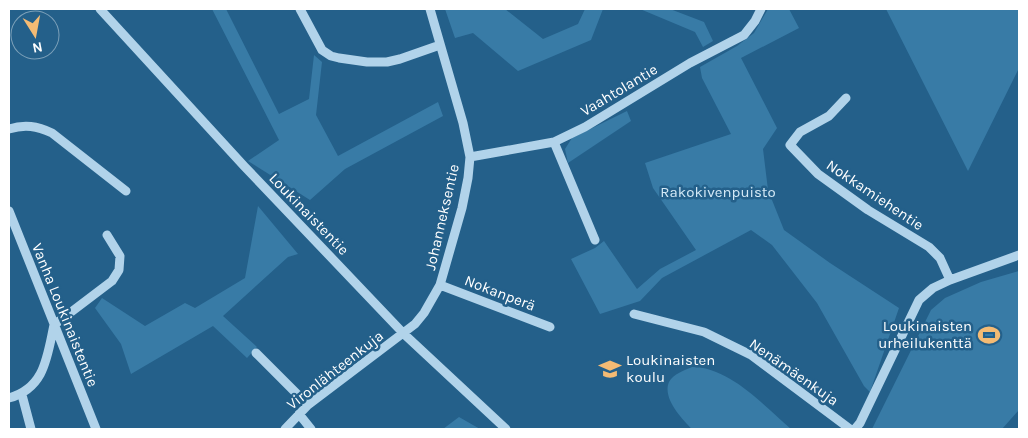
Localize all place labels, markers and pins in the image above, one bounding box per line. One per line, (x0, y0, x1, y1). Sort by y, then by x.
place label: Loukinaisten urheilukenttä (878, 317, 972, 352)
sports icon: Loukinaisten urheilukenttä (976, 322, 1002, 348)
place label: Loukinaisten koulu (626, 351, 715, 386)
school or university icon: Loukinaisten koulu (597, 356, 623, 382)

